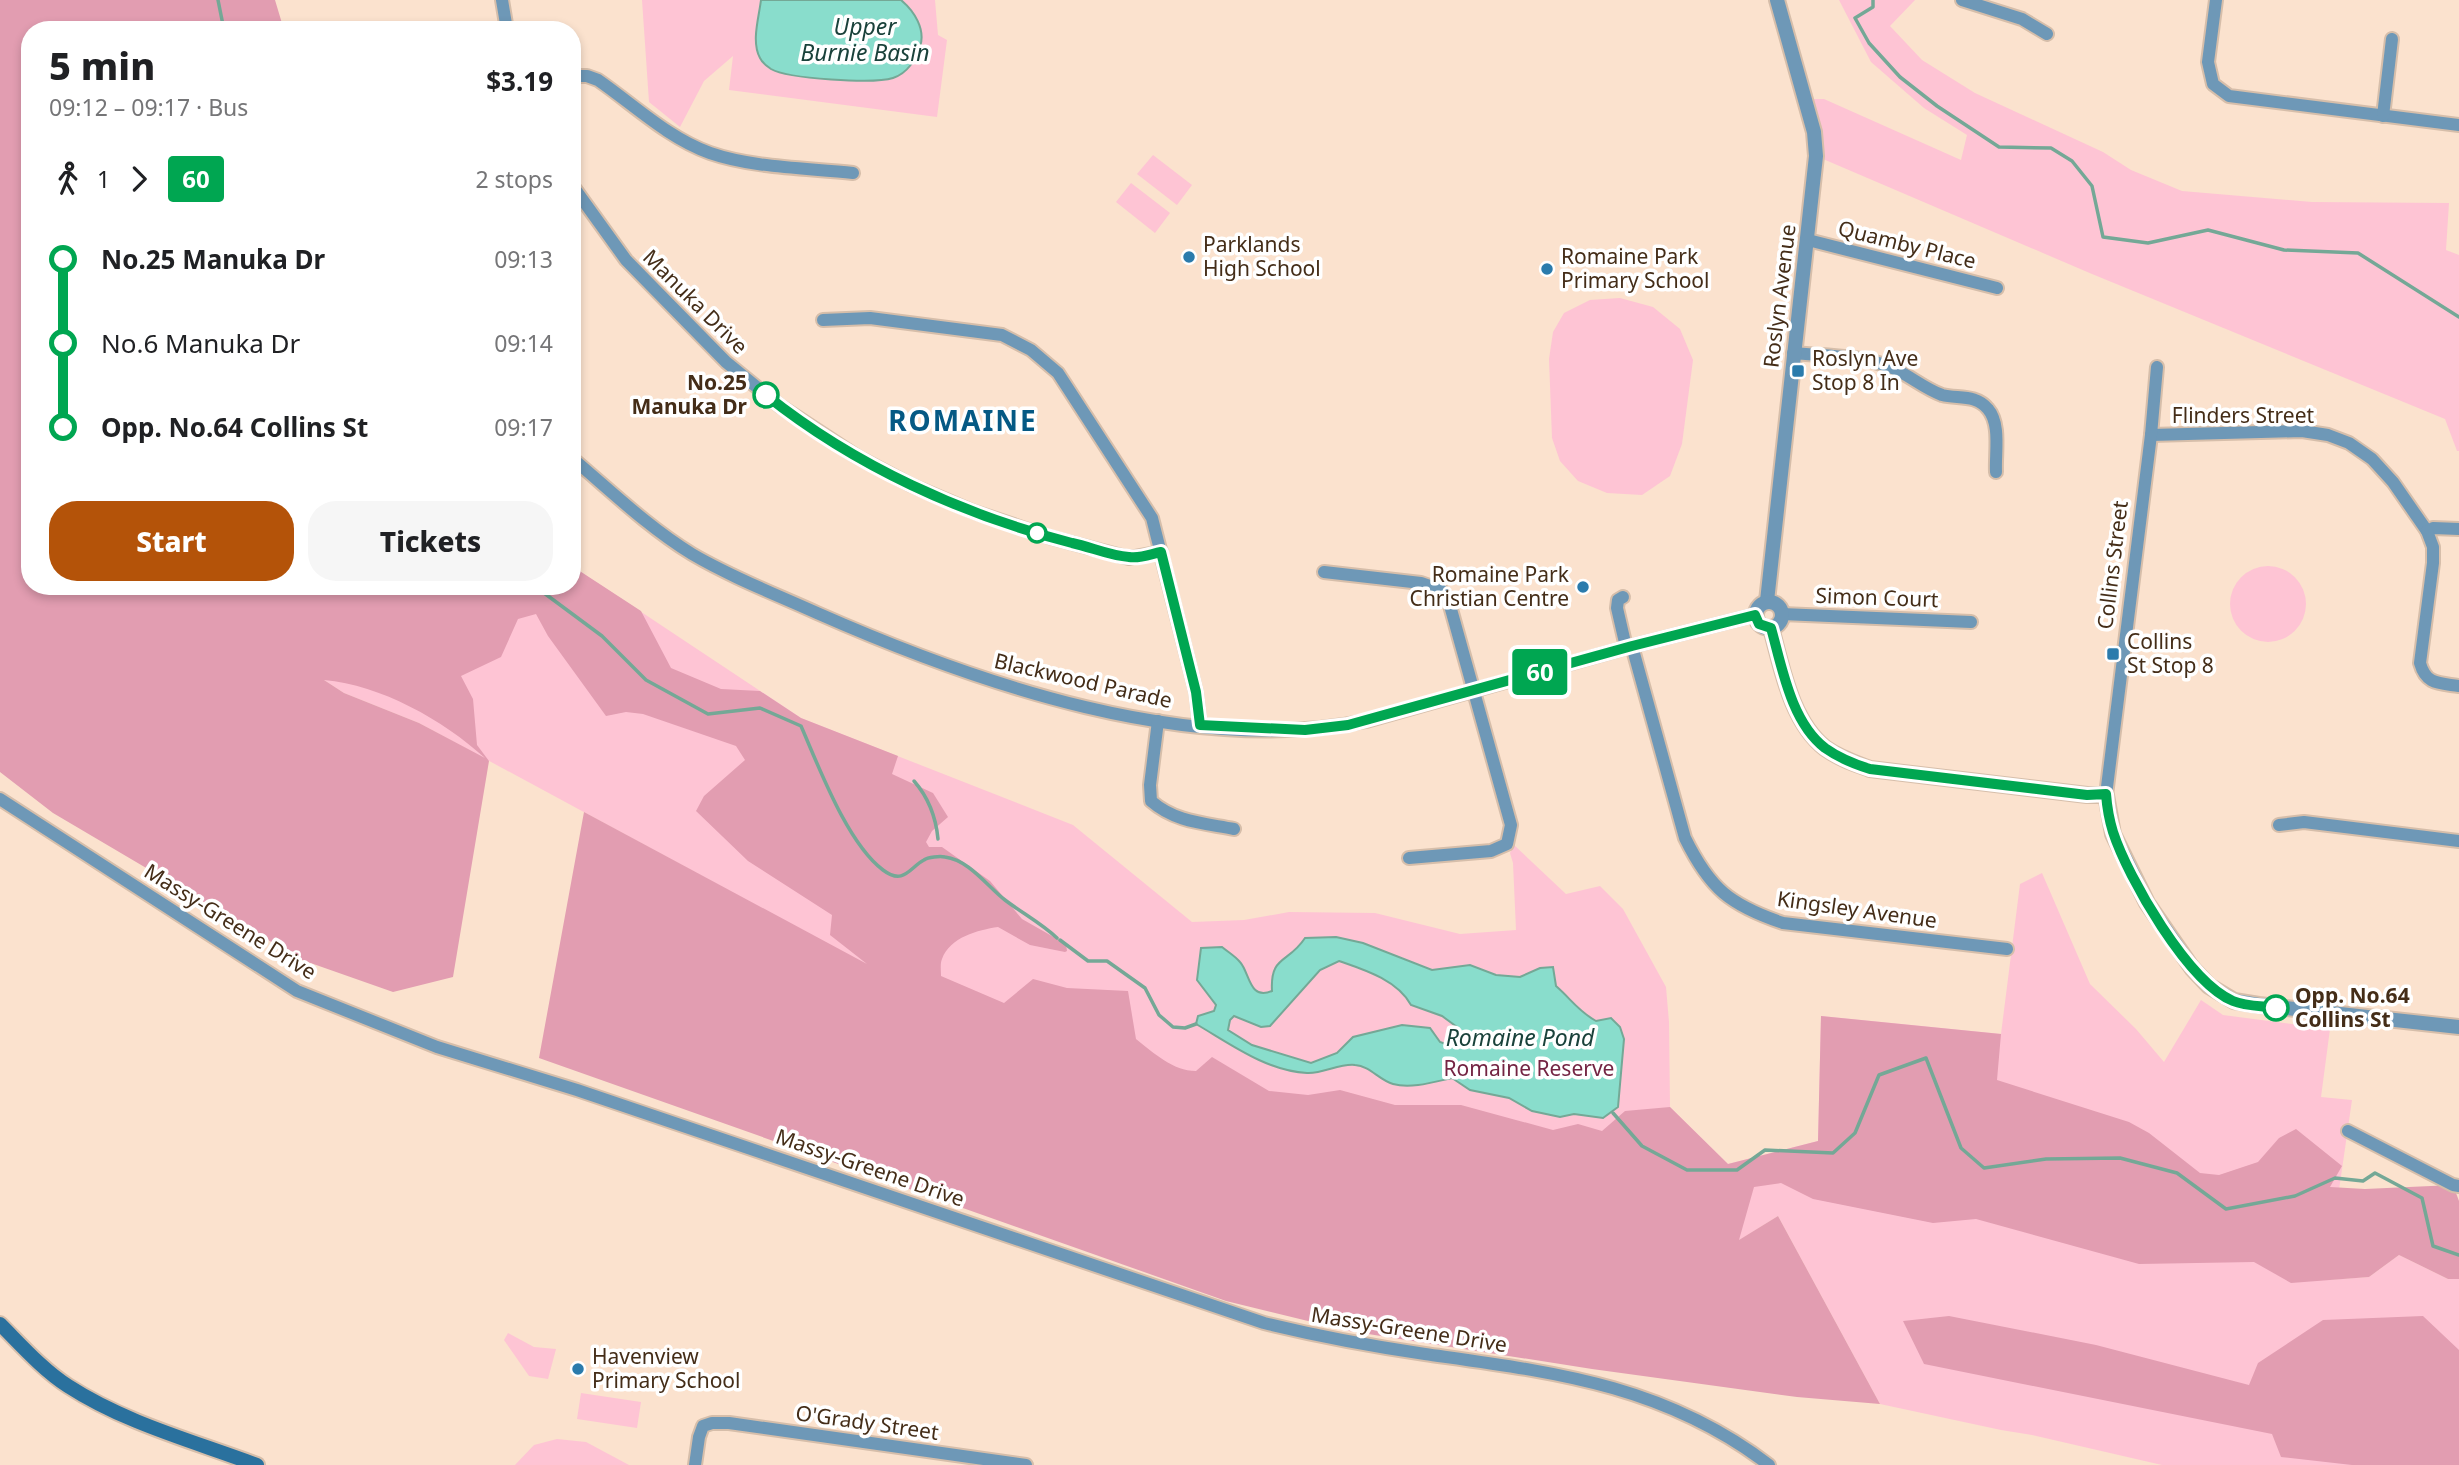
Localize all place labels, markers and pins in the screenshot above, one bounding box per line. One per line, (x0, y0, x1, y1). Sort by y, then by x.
place label: Parklands High School (1203, 230, 1321, 282)
place label: Romaine Park Primary School (1561, 242, 1709, 294)
marker: Parklands High School (1181, 249, 1197, 265)
marker: Romaine Park Primary School (1539, 261, 1555, 277)
place label: Roslyn Ave Stop 8 In (1812, 344, 1918, 396)
marker: Roslyn Ave Stop 8 In (1790, 363, 1806, 379)
place label: No.25 Manuka Dr (632, 368, 748, 420)
marker: No.25 Manuka Dr (753, 382, 779, 408)
unlabelled marker (1027, 523, 1047, 543)
place label: Romaine Park Christian Centre (1410, 560, 1570, 612)
marker: Romaine Park Christian Centre (1575, 579, 1591, 595)
place label: Collins St Stop 8 (2127, 627, 2214, 679)
marker: Collins St Stop 8 (2105, 646, 2121, 662)
place label: Opp. No.64 Collins St (2295, 981, 2410, 1033)
marker: Opp. No.64 Collins St (2263, 995, 2289, 1021)
place label: Havenview Primary School (592, 1342, 740, 1394)
marker: Havenview Primary School (570, 1361, 586, 1377)

